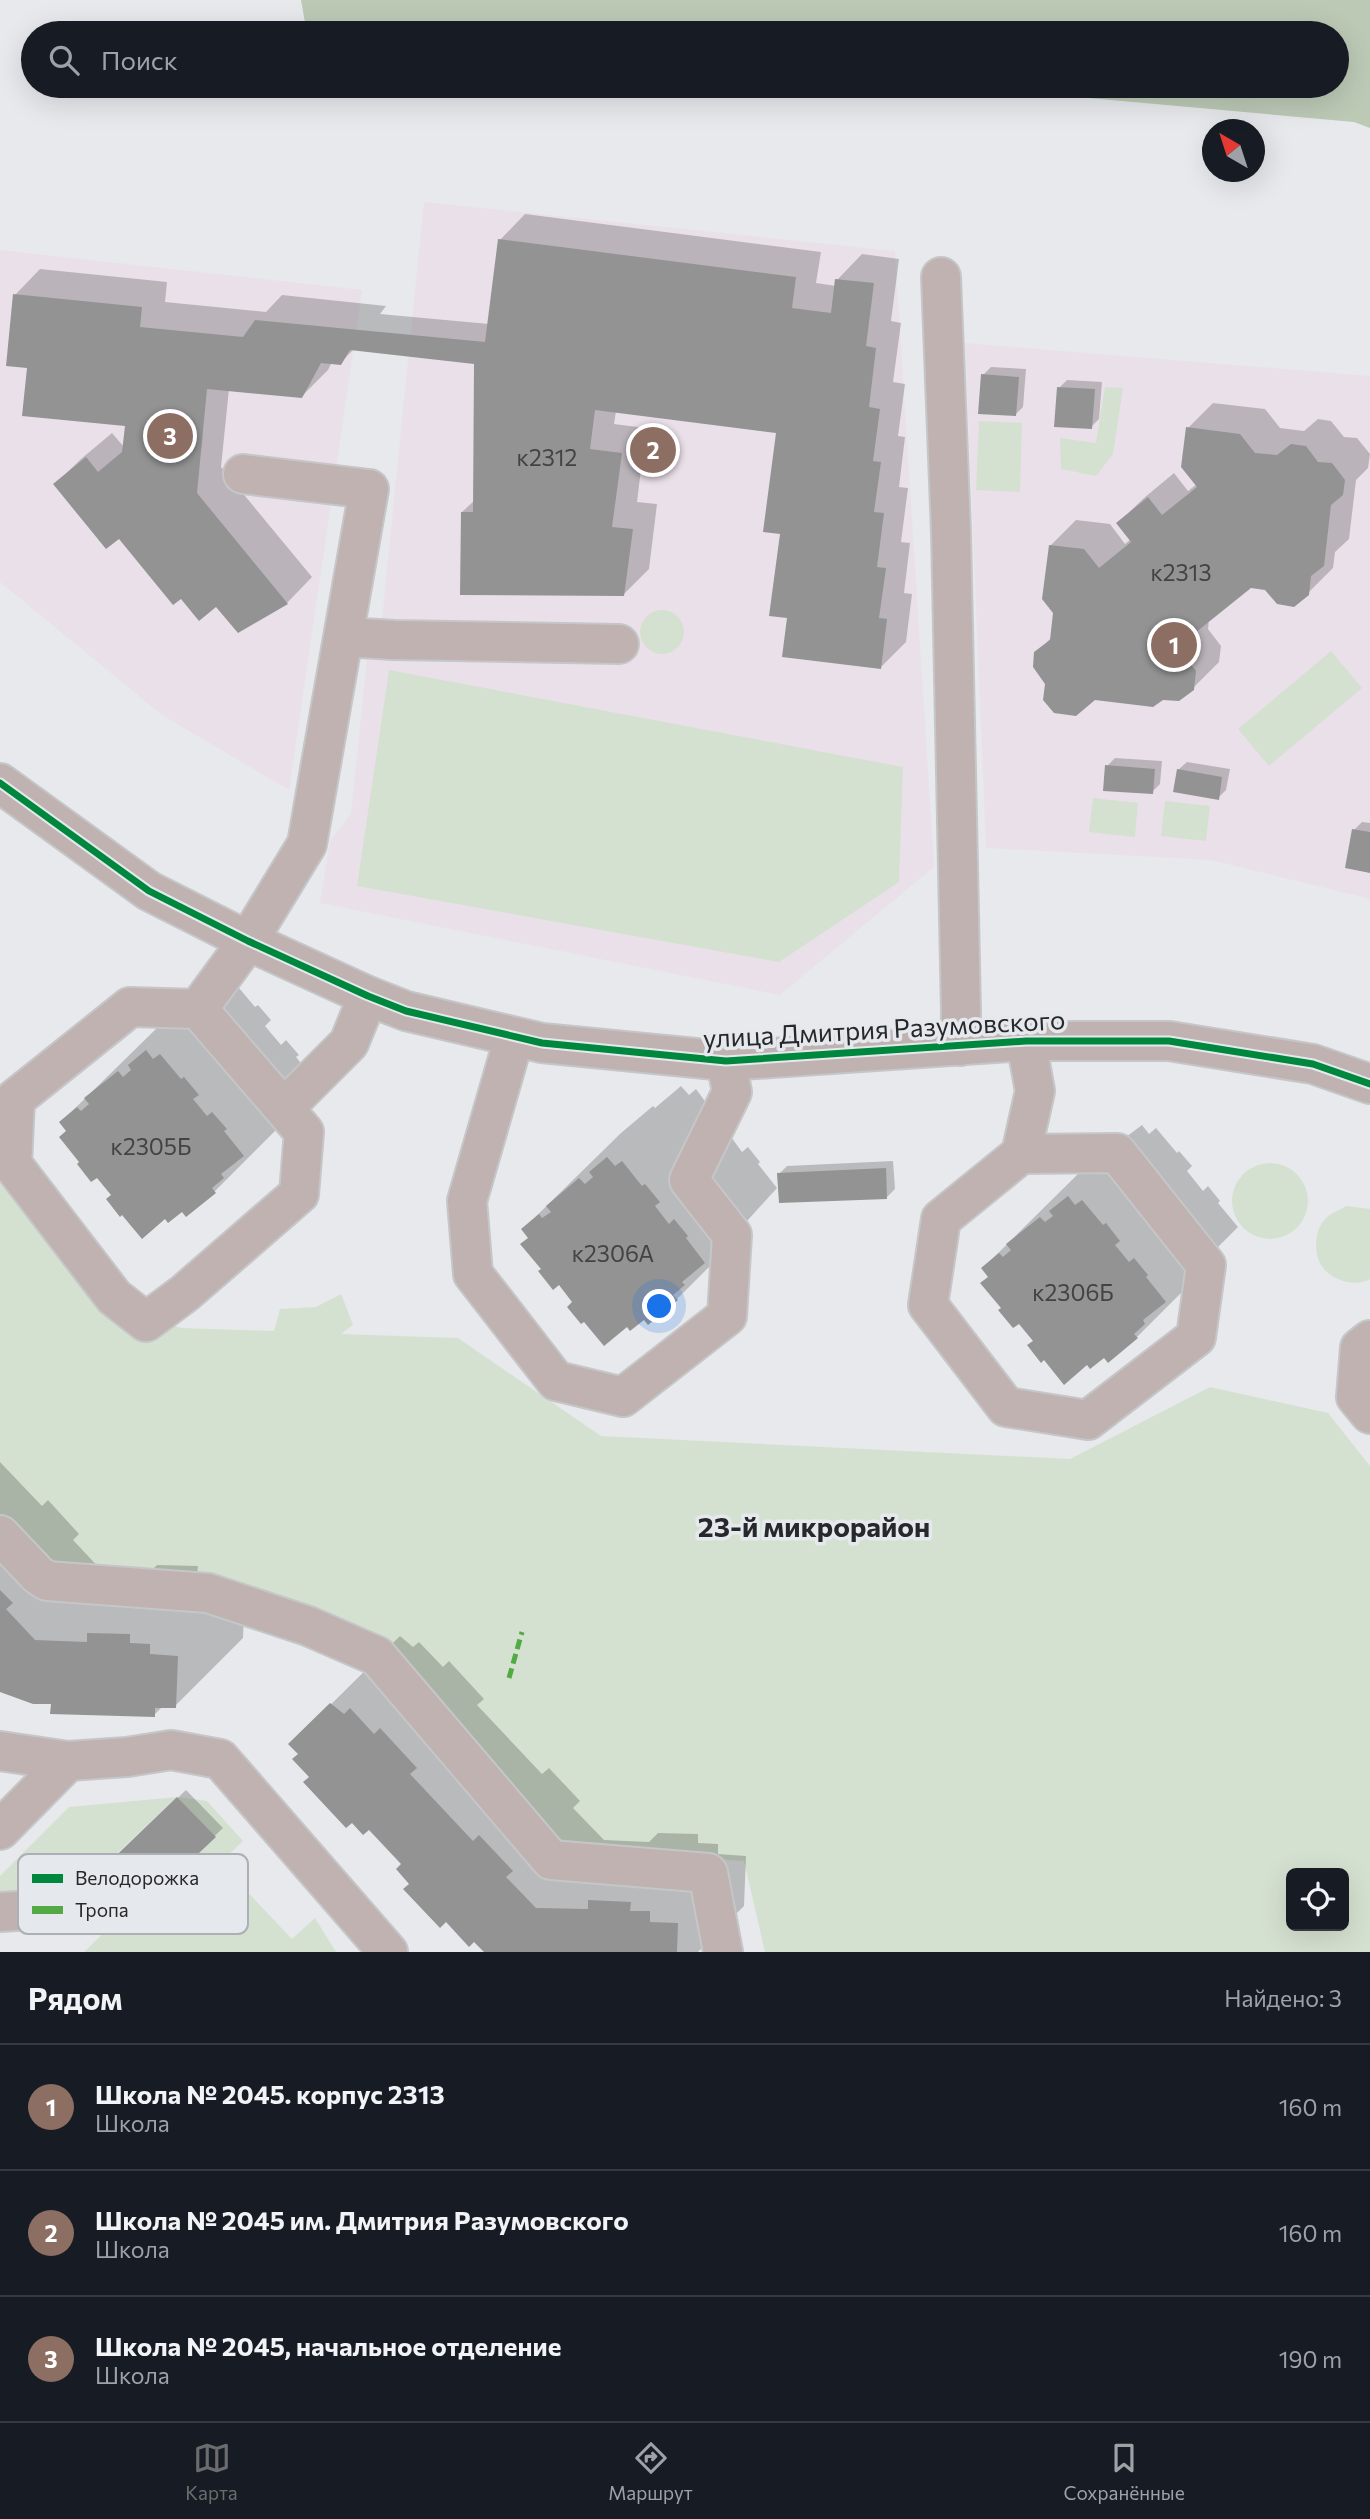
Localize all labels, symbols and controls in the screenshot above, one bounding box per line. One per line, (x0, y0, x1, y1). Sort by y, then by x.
search box (21, 21, 1349, 98)
icon: search (45, 41, 83, 79)
text: Поиск (101, 44, 178, 75)
north arrow (1202, 119, 1265, 182)
pin: 3 (147, 410, 193, 462)
pin: 2 (630, 424, 676, 476)
house number: к2312 (517, 443, 577, 471)
house number: к2313 (1150, 558, 1212, 586)
pin: 1 (1151, 619, 1197, 671)
street label: улица Дмитрия Разумовского (702, 1003, 1066, 1053)
house number: к2305Б (111, 1132, 191, 1160)
house number: к2306А (572, 1239, 654, 1267)
house number: к2306Б (1032, 1278, 1114, 1306)
your location (642, 1289, 676, 1323)
district label: 23-й микрорайон (698, 1509, 930, 1543)
legend (18, 1854, 248, 1934)
text: Велодорожка (75, 1866, 199, 1889)
map controls (1286, 1868, 1349, 1931)
button: locate (1286, 1868, 1349, 1931)
text: Тропа (75, 1898, 129, 1921)
text: Рядом (28, 1979, 122, 2016)
text: Найдено: 3 (1224, 1984, 1342, 2012)
text: Школа № 2045. корпус 2313 (95, 2078, 445, 2109)
text: 1 (46, 2093, 56, 2121)
text: 160 m (1279, 2093, 1342, 2121)
text: Школа (95, 2109, 170, 2137)
text: Школа № 2045 им. Дмитрия Разумовского (95, 2204, 629, 2235)
text: 2 (44, 2219, 58, 2247)
text: 160 m (1279, 2219, 1342, 2247)
text: Школа (95, 2235, 170, 2263)
text: Школа № 2045, начальное отделение (95, 2330, 561, 2361)
text: 3 (44, 2345, 58, 2373)
text: 190 m (1279, 2345, 1342, 2373)
text: Школа (95, 2361, 170, 2389)
tab: Карта (185, 2439, 238, 2504)
tab: Маршрут (608, 2439, 693, 2504)
tab: Сохранённые (1063, 2439, 1185, 2504)

